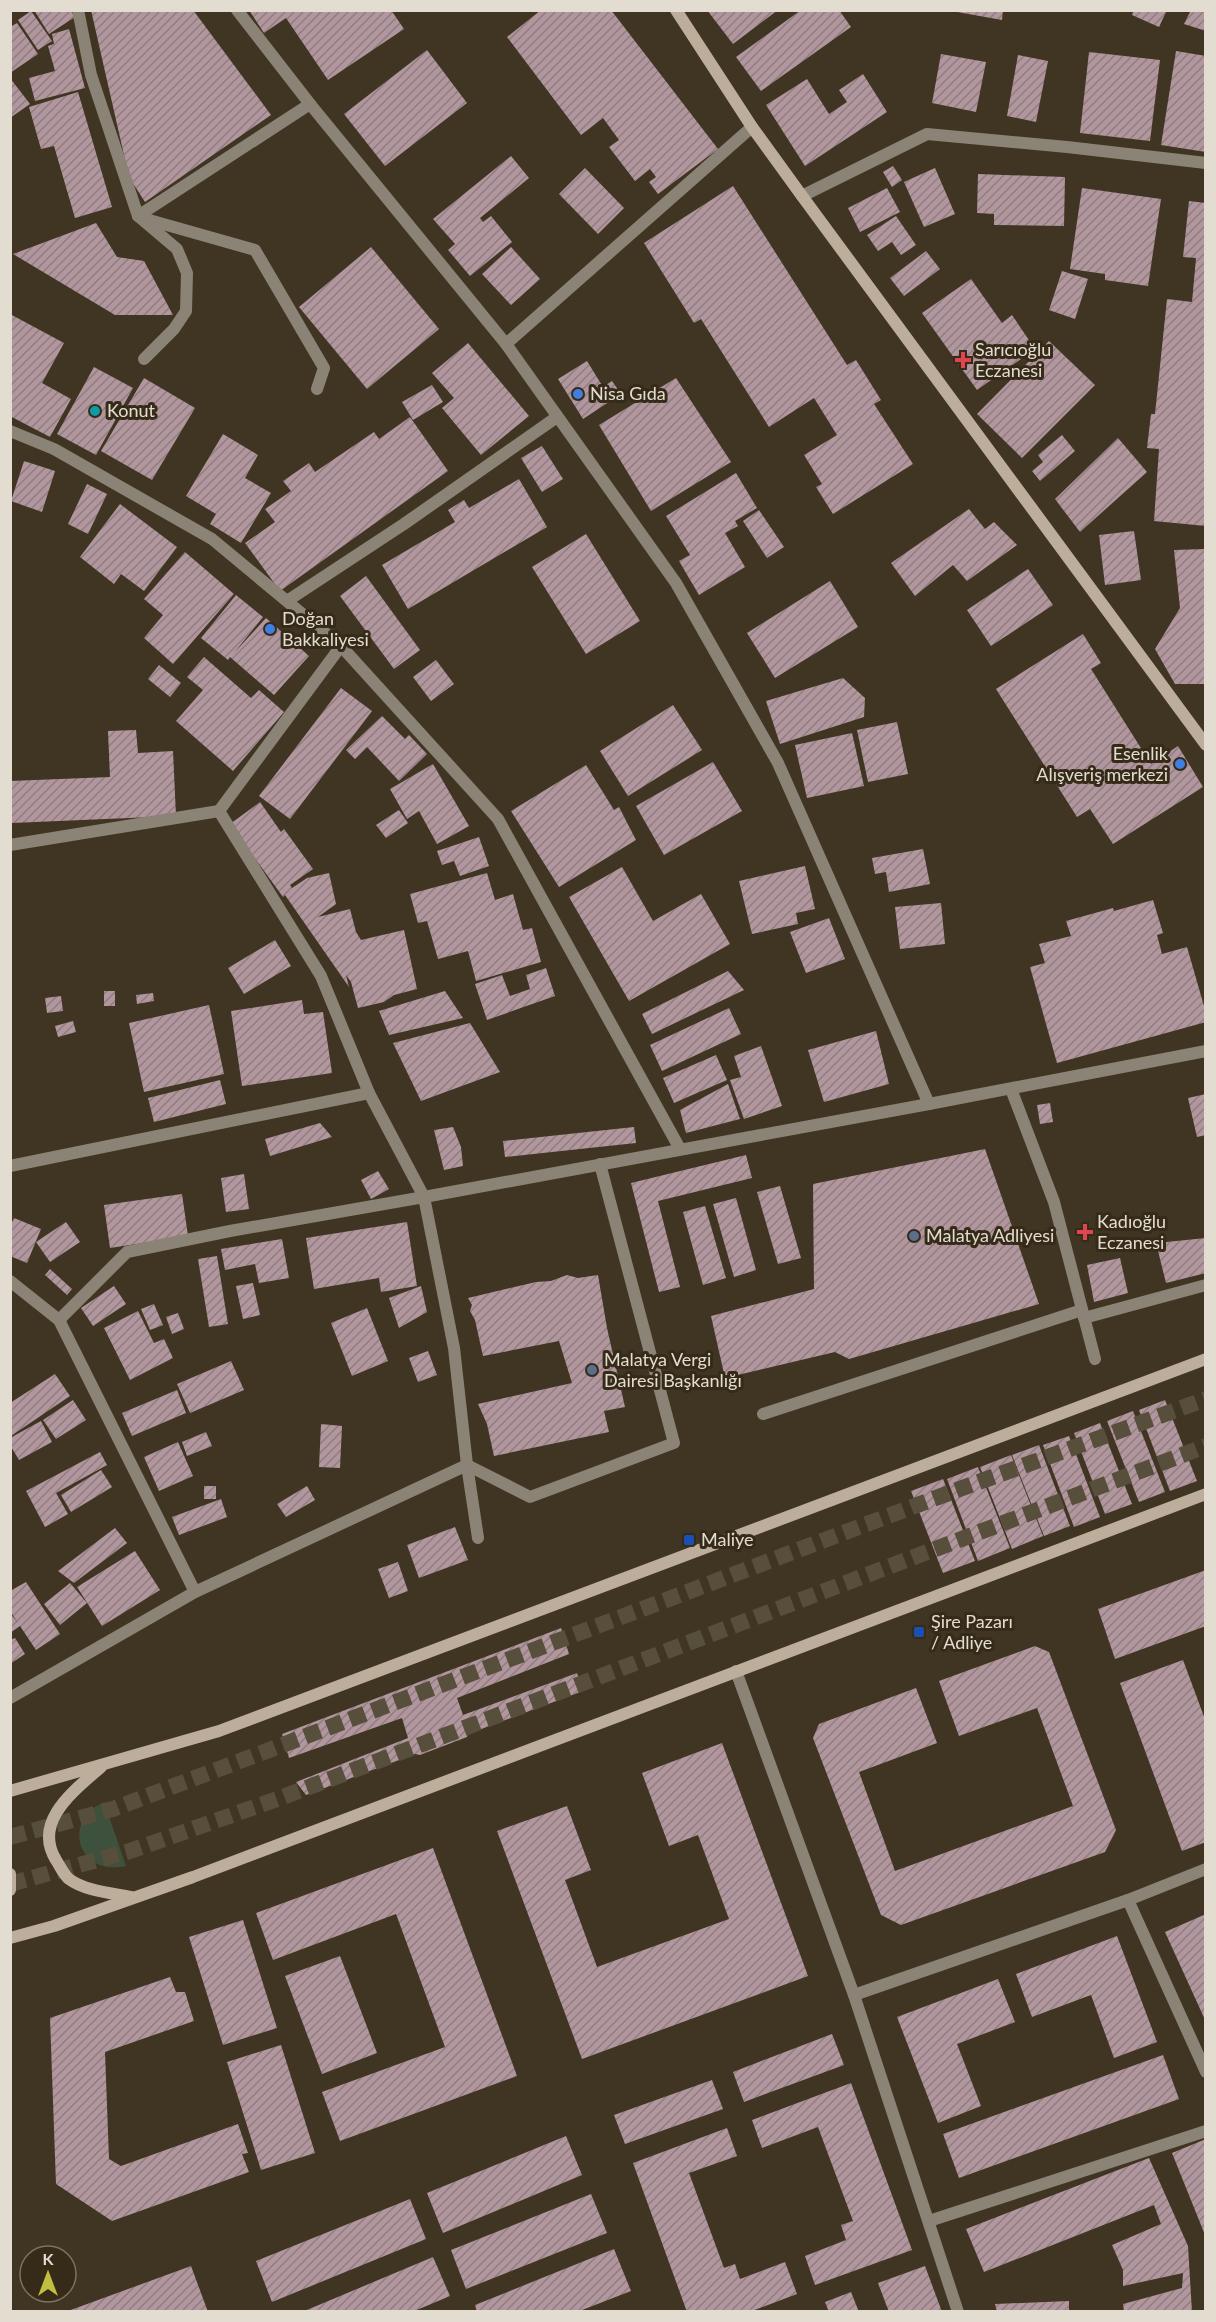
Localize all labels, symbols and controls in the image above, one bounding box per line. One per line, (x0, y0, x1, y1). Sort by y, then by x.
place label: Sarıcıoğlu Eczanesi (975, 338, 1051, 381)
marker: Sarıcıoğlu Eczanesi (956, 353, 970, 367)
place label: Nisa Gıda (590, 382, 666, 404)
marker: Nisa Gıda (571, 387, 585, 401)
place label: Konut (107, 399, 156, 421)
marker: Konut (88, 404, 102, 418)
place label: Doğan Bakkaliyesi (282, 607, 369, 650)
marker: Doğan Bakkaliyesi (263, 622, 277, 636)
place label: Esenlik Alışveriş merkezi (1036, 742, 1169, 785)
marker: Esenlik Alışveriş merkezi (1173, 757, 1187, 771)
place label: Kadıoğlu Eczanesi (1097, 1210, 1166, 1253)
place label: Malatya Adliyesi (926, 1224, 1054, 1246)
marker: Kadıoğlu Eczanesi (1078, 1225, 1092, 1239)
marker: Malatya Adliyesi (907, 1229, 921, 1243)
place label: Malatya Vergi Dairesi Başkanlığı (604, 1348, 742, 1391)
marker: Malatya Vergi Dairesi Başkanlığı (585, 1363, 599, 1377)
place label: Maliye (701, 1528, 754, 1550)
marker: Maliye (682, 1533, 696, 1547)
place label: Şire Pazarı / Adliye (931, 1610, 1013, 1653)
marker: Şire Pazarı / Adliye (912, 1625, 926, 1639)
north arrow (18, 2244, 78, 2304)
text: K (43, 2249, 55, 2268)

